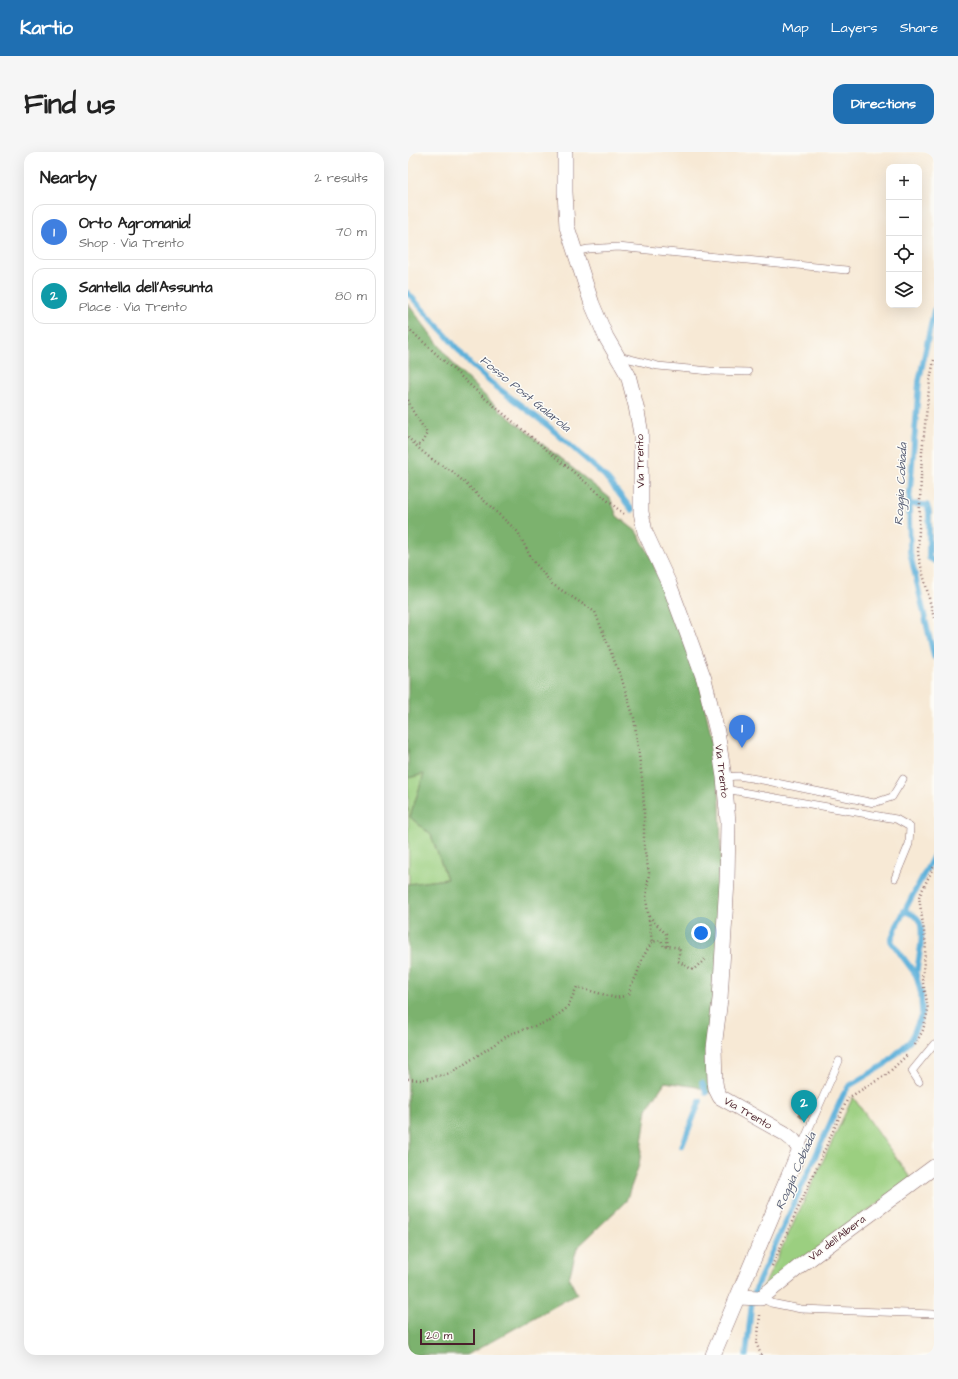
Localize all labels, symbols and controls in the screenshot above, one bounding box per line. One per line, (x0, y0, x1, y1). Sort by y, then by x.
text: Kartio (20, 15, 73, 42)
text: Map (782, 18, 809, 38)
text: Layers (831, 18, 878, 38)
text: Share (900, 18, 938, 38)
button: Directions (833, 84, 934, 124)
text: Find us (24, 85, 115, 124)
map controls (886, 164, 922, 308)
button: + (886, 164, 922, 200)
text: Nearby (40, 166, 97, 190)
text: 2 results (314, 169, 368, 187)
button: − (886, 200, 922, 236)
text: Orto Agromania! (79, 213, 191, 234)
text: 1 (53, 223, 55, 241)
text: 70 m (335, 223, 367, 241)
text: Shop · Via Trento (79, 234, 184, 252)
button: locate (886, 236, 922, 272)
button: layers (886, 272, 922, 308)
text: Santella dell'Assunta (79, 277, 213, 298)
text: 2 (50, 287, 58, 305)
text: 80 m (335, 287, 367, 305)
text: Place · Via Trento (79, 298, 187, 316)
water label: Fosso Post Galarola (476, 352, 575, 437)
street label: Via Trento (632, 433, 648, 488)
water label: Roggia Cobiada (890, 441, 913, 526)
pin: 1 (729, 715, 755, 748)
street label: Via Trento (711, 743, 733, 799)
your location (691, 923, 711, 943)
pin: 2 (791, 1090, 817, 1123)
street label: Via Trento (721, 1093, 776, 1133)
water label: Roggia Cobiada (771, 1129, 822, 1213)
street label: Via dell'Albera (805, 1211, 869, 1264)
scale bar (420, 1327, 475, 1346)
text: 20 m (426, 1328, 452, 1343)

